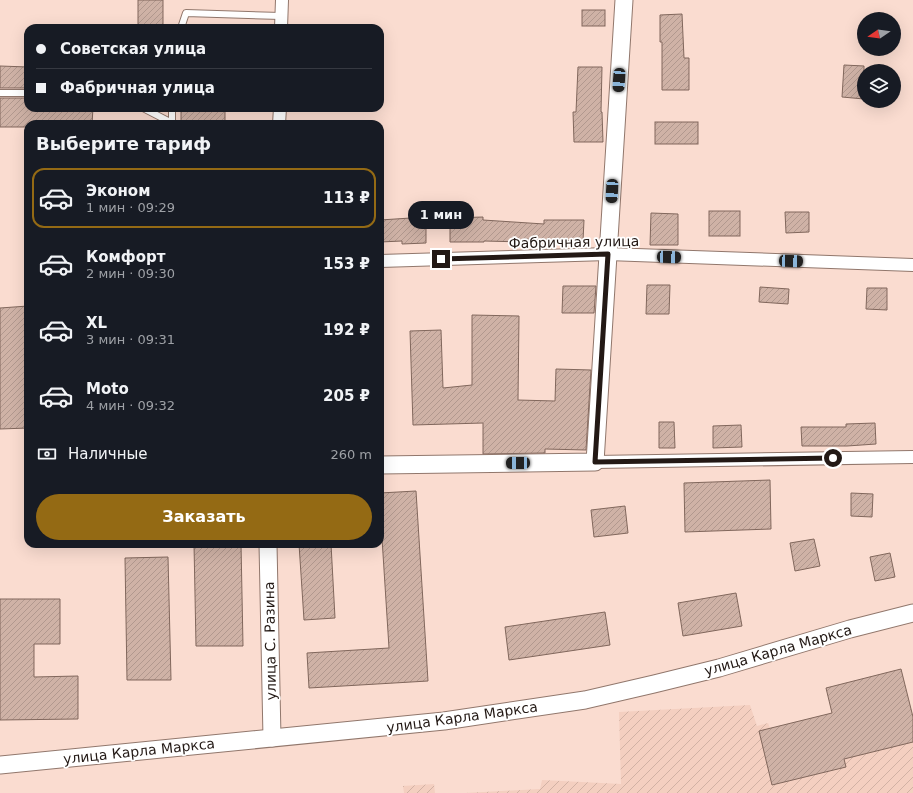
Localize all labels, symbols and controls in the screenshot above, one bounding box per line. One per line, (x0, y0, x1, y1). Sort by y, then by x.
north arrow (857, 12, 901, 56)
map controls (857, 12, 901, 108)
text: Советская улица (60, 40, 206, 58)
button: layers (857, 64, 901, 108)
car (612, 68, 626, 92)
text: Фабричная улица (60, 79, 215, 97)
text: Выберите тариф (36, 133, 211, 154)
car (605, 179, 619, 203)
icon: car (38, 180, 74, 216)
text: Эконом (86, 182, 150, 200)
text: 113 ₽ (323, 189, 370, 207)
text: 1 мин · 09:29 (86, 200, 175, 215)
callout: 1 мин (408, 201, 474, 229)
text: 1 мин (420, 207, 462, 222)
street label: Фабричная улица (509, 233, 639, 251)
icon: car (38, 246, 74, 282)
text: Комфорт (86, 248, 165, 266)
route end (432, 250, 450, 268)
car (657, 251, 681, 263)
text: 153 ₽ (323, 255, 370, 273)
car (779, 255, 803, 267)
text: 2 мин · 09:30 (86, 266, 175, 281)
icon: car (38, 312, 74, 348)
text: XL (86, 314, 107, 332)
text: 192 ₽ (323, 321, 370, 339)
text: 3 мин · 09:31 (86, 332, 175, 347)
icon: car (38, 378, 74, 414)
text: Moto (86, 380, 129, 398)
text: 205 ₽ (323, 387, 370, 405)
text: 4 мин · 09:32 (86, 398, 175, 413)
icon: cash (36, 443, 58, 465)
text: Наличные (68, 445, 148, 463)
text: 260 m (330, 447, 372, 462)
route start (824, 449, 842, 467)
car (506, 457, 530, 469)
button: Заказать (36, 494, 372, 540)
street label: улица С. Разина (261, 581, 279, 701)
street label: улица Карла Маркса (702, 621, 854, 679)
street label: улица Карла Маркса (385, 698, 539, 736)
street label: улица Карла Маркса (62, 735, 216, 767)

